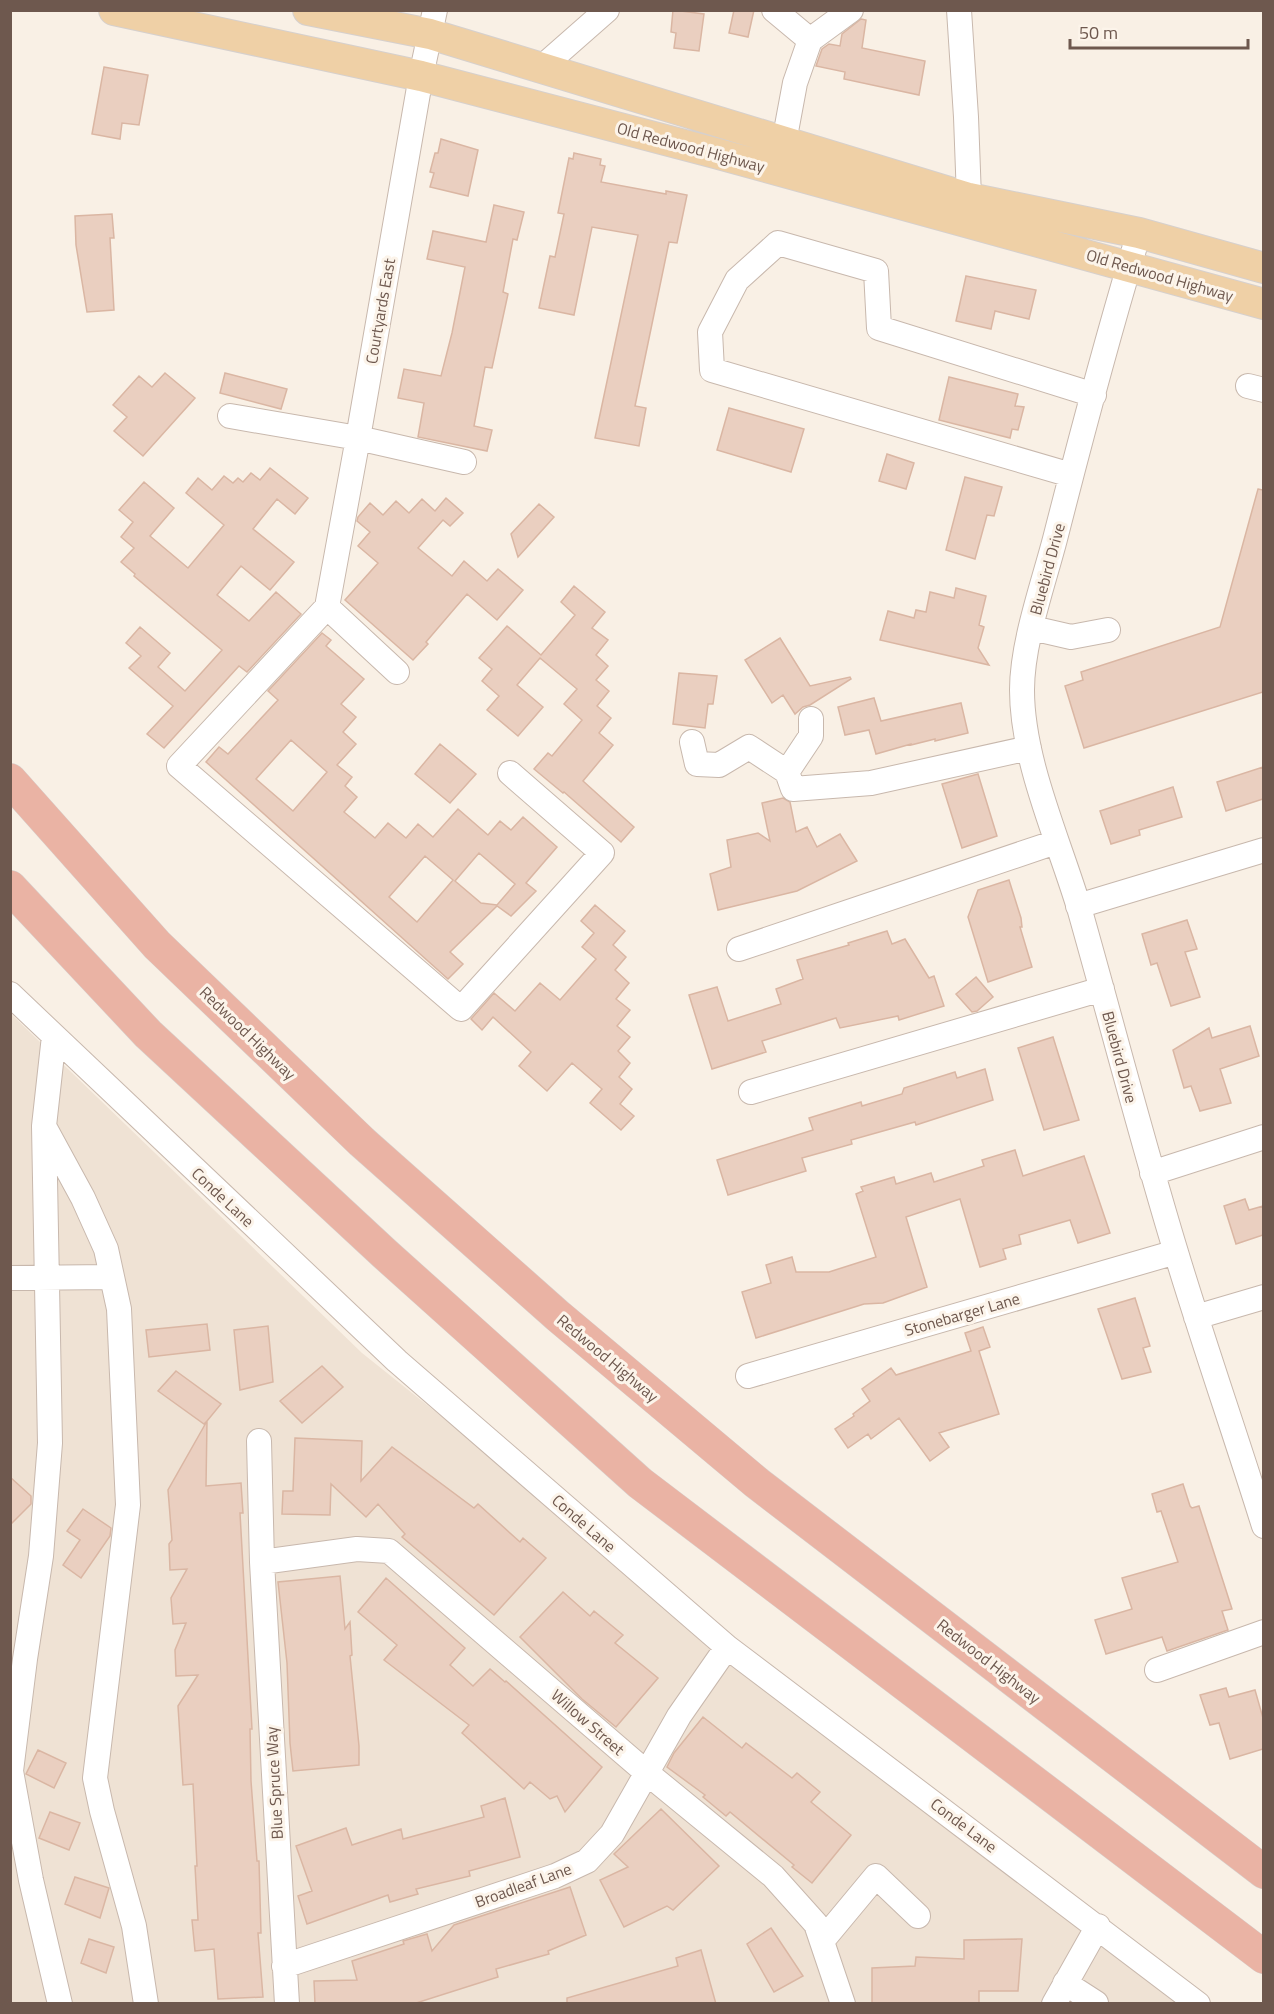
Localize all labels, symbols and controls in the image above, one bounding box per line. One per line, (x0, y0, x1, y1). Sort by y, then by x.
scale bar (1070, 12, 1248, 50)
text: 50 m (1079, 19, 1118, 46)
street label: Old Redwood Highway (614, 116, 768, 178)
street label: Old Redwood Highway (1083, 242, 1237, 308)
street label: Courtyards East (359, 256, 401, 366)
street label: Bluebird Drive (1023, 520, 1071, 618)
street label: Redwood Highway (194, 981, 302, 1086)
street label: Bluebird Drive (1096, 1008, 1144, 1106)
street label: Conde Lane (186, 1162, 260, 1232)
street label: Stonebarger Lane (902, 1286, 1022, 1342)
street label: Redwood Highway (552, 1308, 664, 1408)
street label: Conde Lane (547, 1488, 621, 1558)
street label: Redwood Highway (932, 1613, 1046, 1709)
street label: Willow Street (546, 1683, 630, 1761)
street label: Blue Spruce Way (259, 1726, 289, 1840)
street label: Conde Lane (926, 1792, 1002, 1858)
street label: Broadleaf Lane (471, 1856, 575, 1914)

